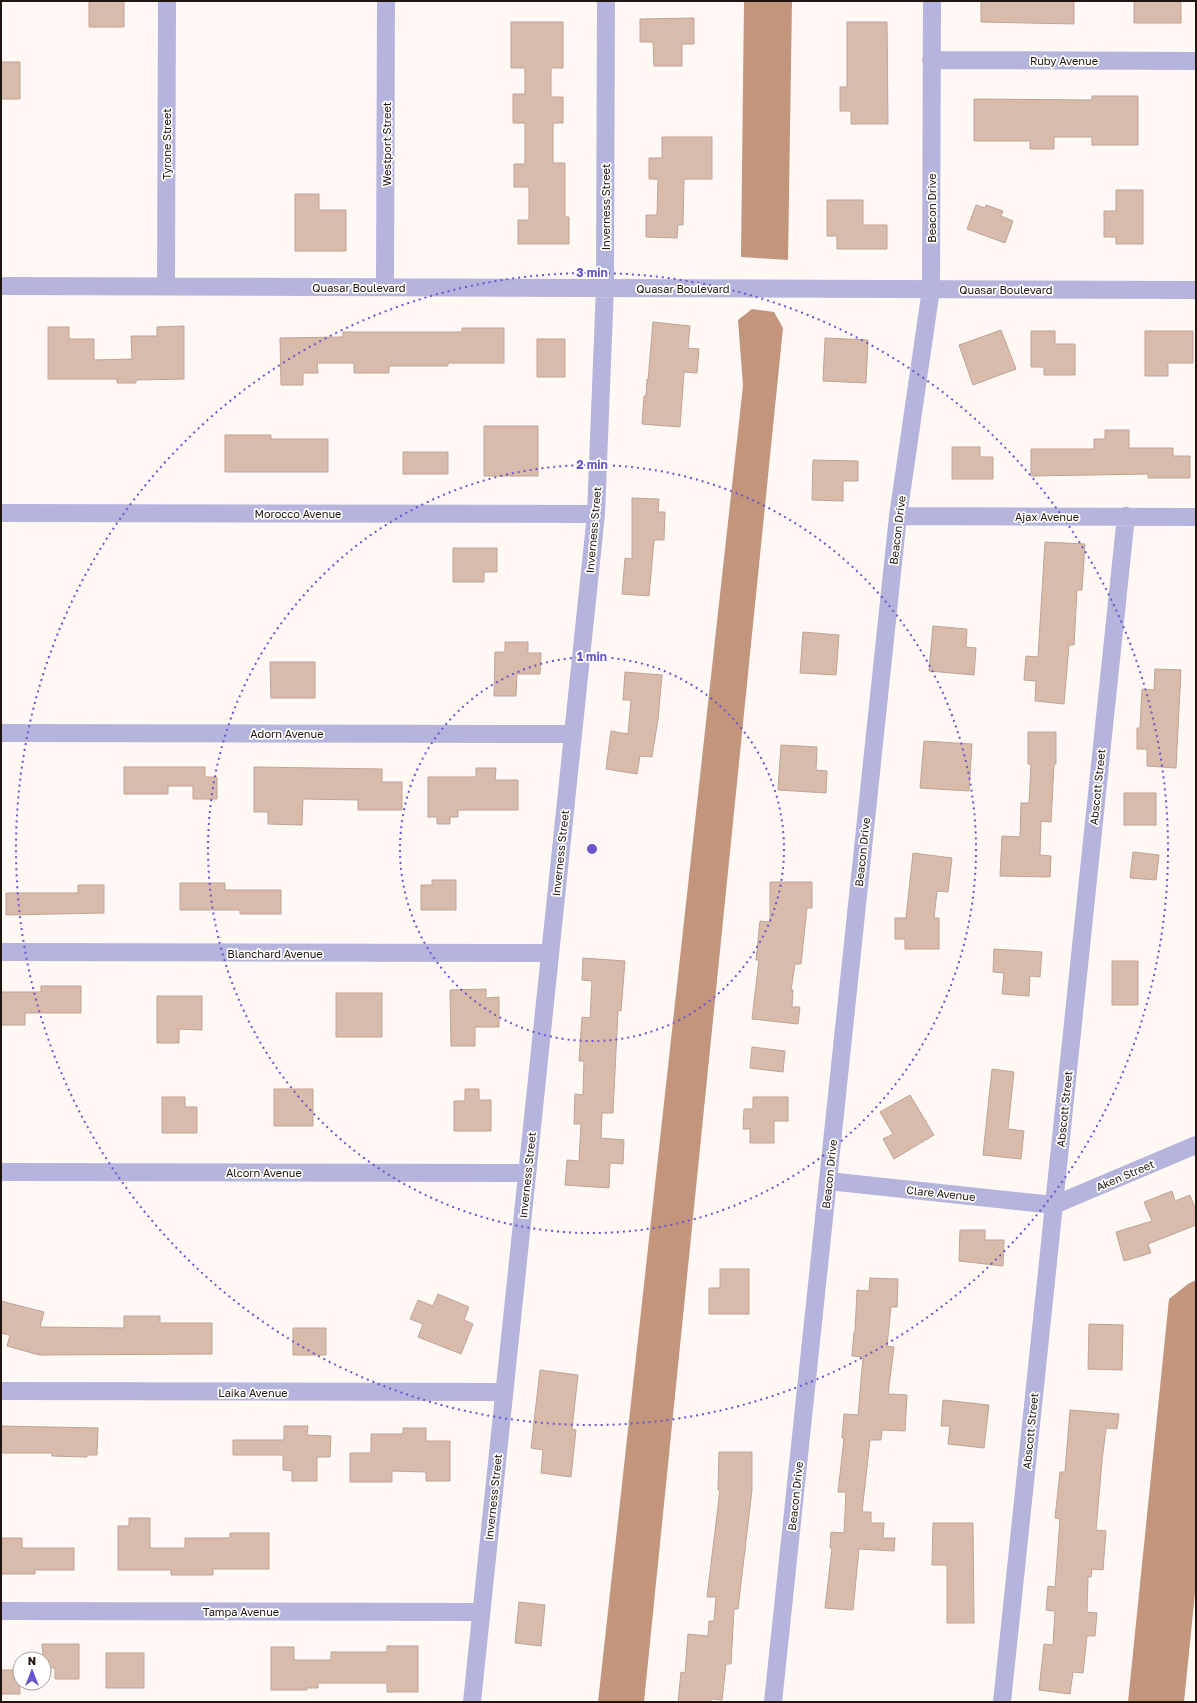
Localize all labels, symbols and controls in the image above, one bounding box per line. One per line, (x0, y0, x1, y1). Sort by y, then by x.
street label: Ruby Avenue (1030, 54, 1098, 67)
street label: Westport Street (380, 102, 393, 186)
street label: Tyrone Street (160, 108, 173, 180)
street label: Inverness Street (599, 164, 612, 250)
street label: Beacon Drive (925, 173, 938, 243)
text: 3 min (576, 265, 608, 280)
street label: Quasar Boulevard (312, 281, 406, 294)
street label: Quasar Boulevard (636, 282, 730, 295)
street label: Quasar Boulevard (959, 283, 1053, 296)
text: 2 min (576, 457, 608, 472)
street label: Inverness Street (583, 486, 603, 574)
street label: Beacon Drive (886, 495, 908, 565)
street label: Morocco Avenue (254, 507, 342, 520)
street label: Ajax Avenue (1015, 510, 1079, 523)
text: 1 min (577, 649, 607, 664)
street label: Adorn Avenue (250, 727, 324, 740)
street label: Abscott Street (1087, 748, 1107, 826)
street label: Inverness Street (549, 809, 571, 897)
street label: Beacon Drive (852, 817, 872, 887)
centre of rings (585, 842, 599, 856)
street label: Blanchard Avenue (227, 947, 323, 960)
street label: Abscott Street (1054, 1070, 1074, 1148)
street label: Inverness Street (516, 1131, 538, 1219)
street label: Beacon Drive (819, 1139, 839, 1209)
street label: Aken Street (1094, 1157, 1156, 1193)
street label: Alcorn Avenue (226, 1166, 302, 1179)
street label: Clare Avenue (906, 1183, 976, 1203)
street label: Laika Avenue (218, 1386, 288, 1399)
street label: Abscott Street (1020, 1392, 1040, 1470)
street label: Inverness Street (482, 1453, 504, 1541)
street label: Beacon Drive (785, 1461, 805, 1531)
street label: Tampa Avenue (203, 1605, 279, 1618)
north arrow (12, 1651, 52, 1691)
text: N (28, 1654, 36, 1667)

